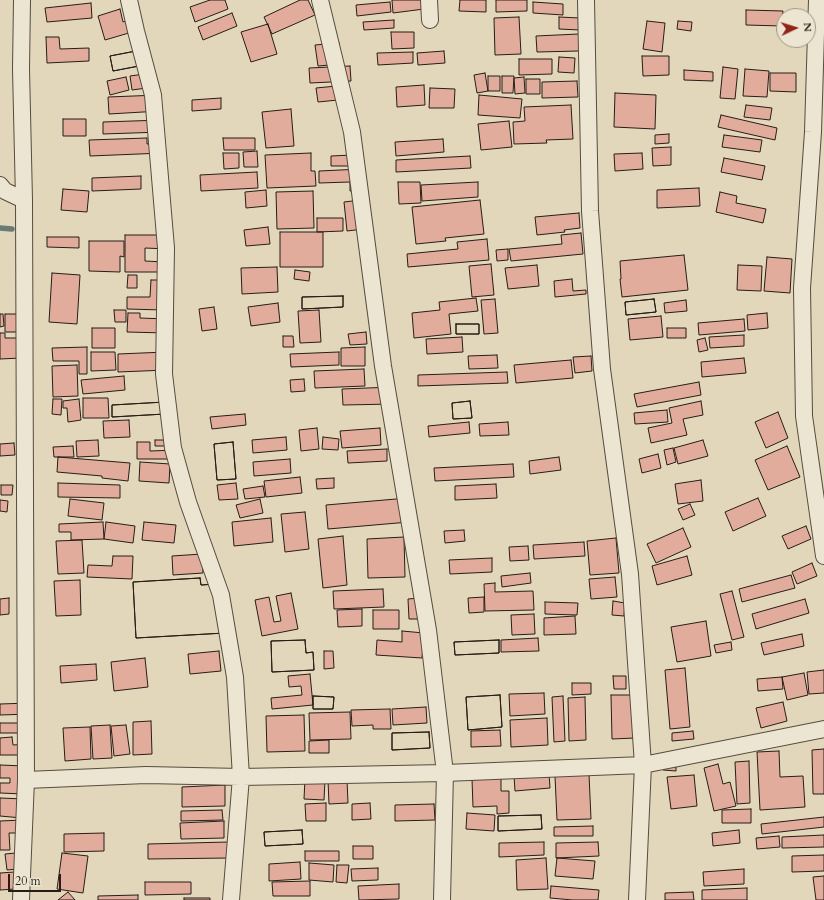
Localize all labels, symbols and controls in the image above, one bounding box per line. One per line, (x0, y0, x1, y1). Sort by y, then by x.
north arrow (776, 8, 816, 48)
text: N (800, 22, 815, 32)
scale bar (10, 866, 63, 892)
text: 20 m (15, 873, 41, 889)

